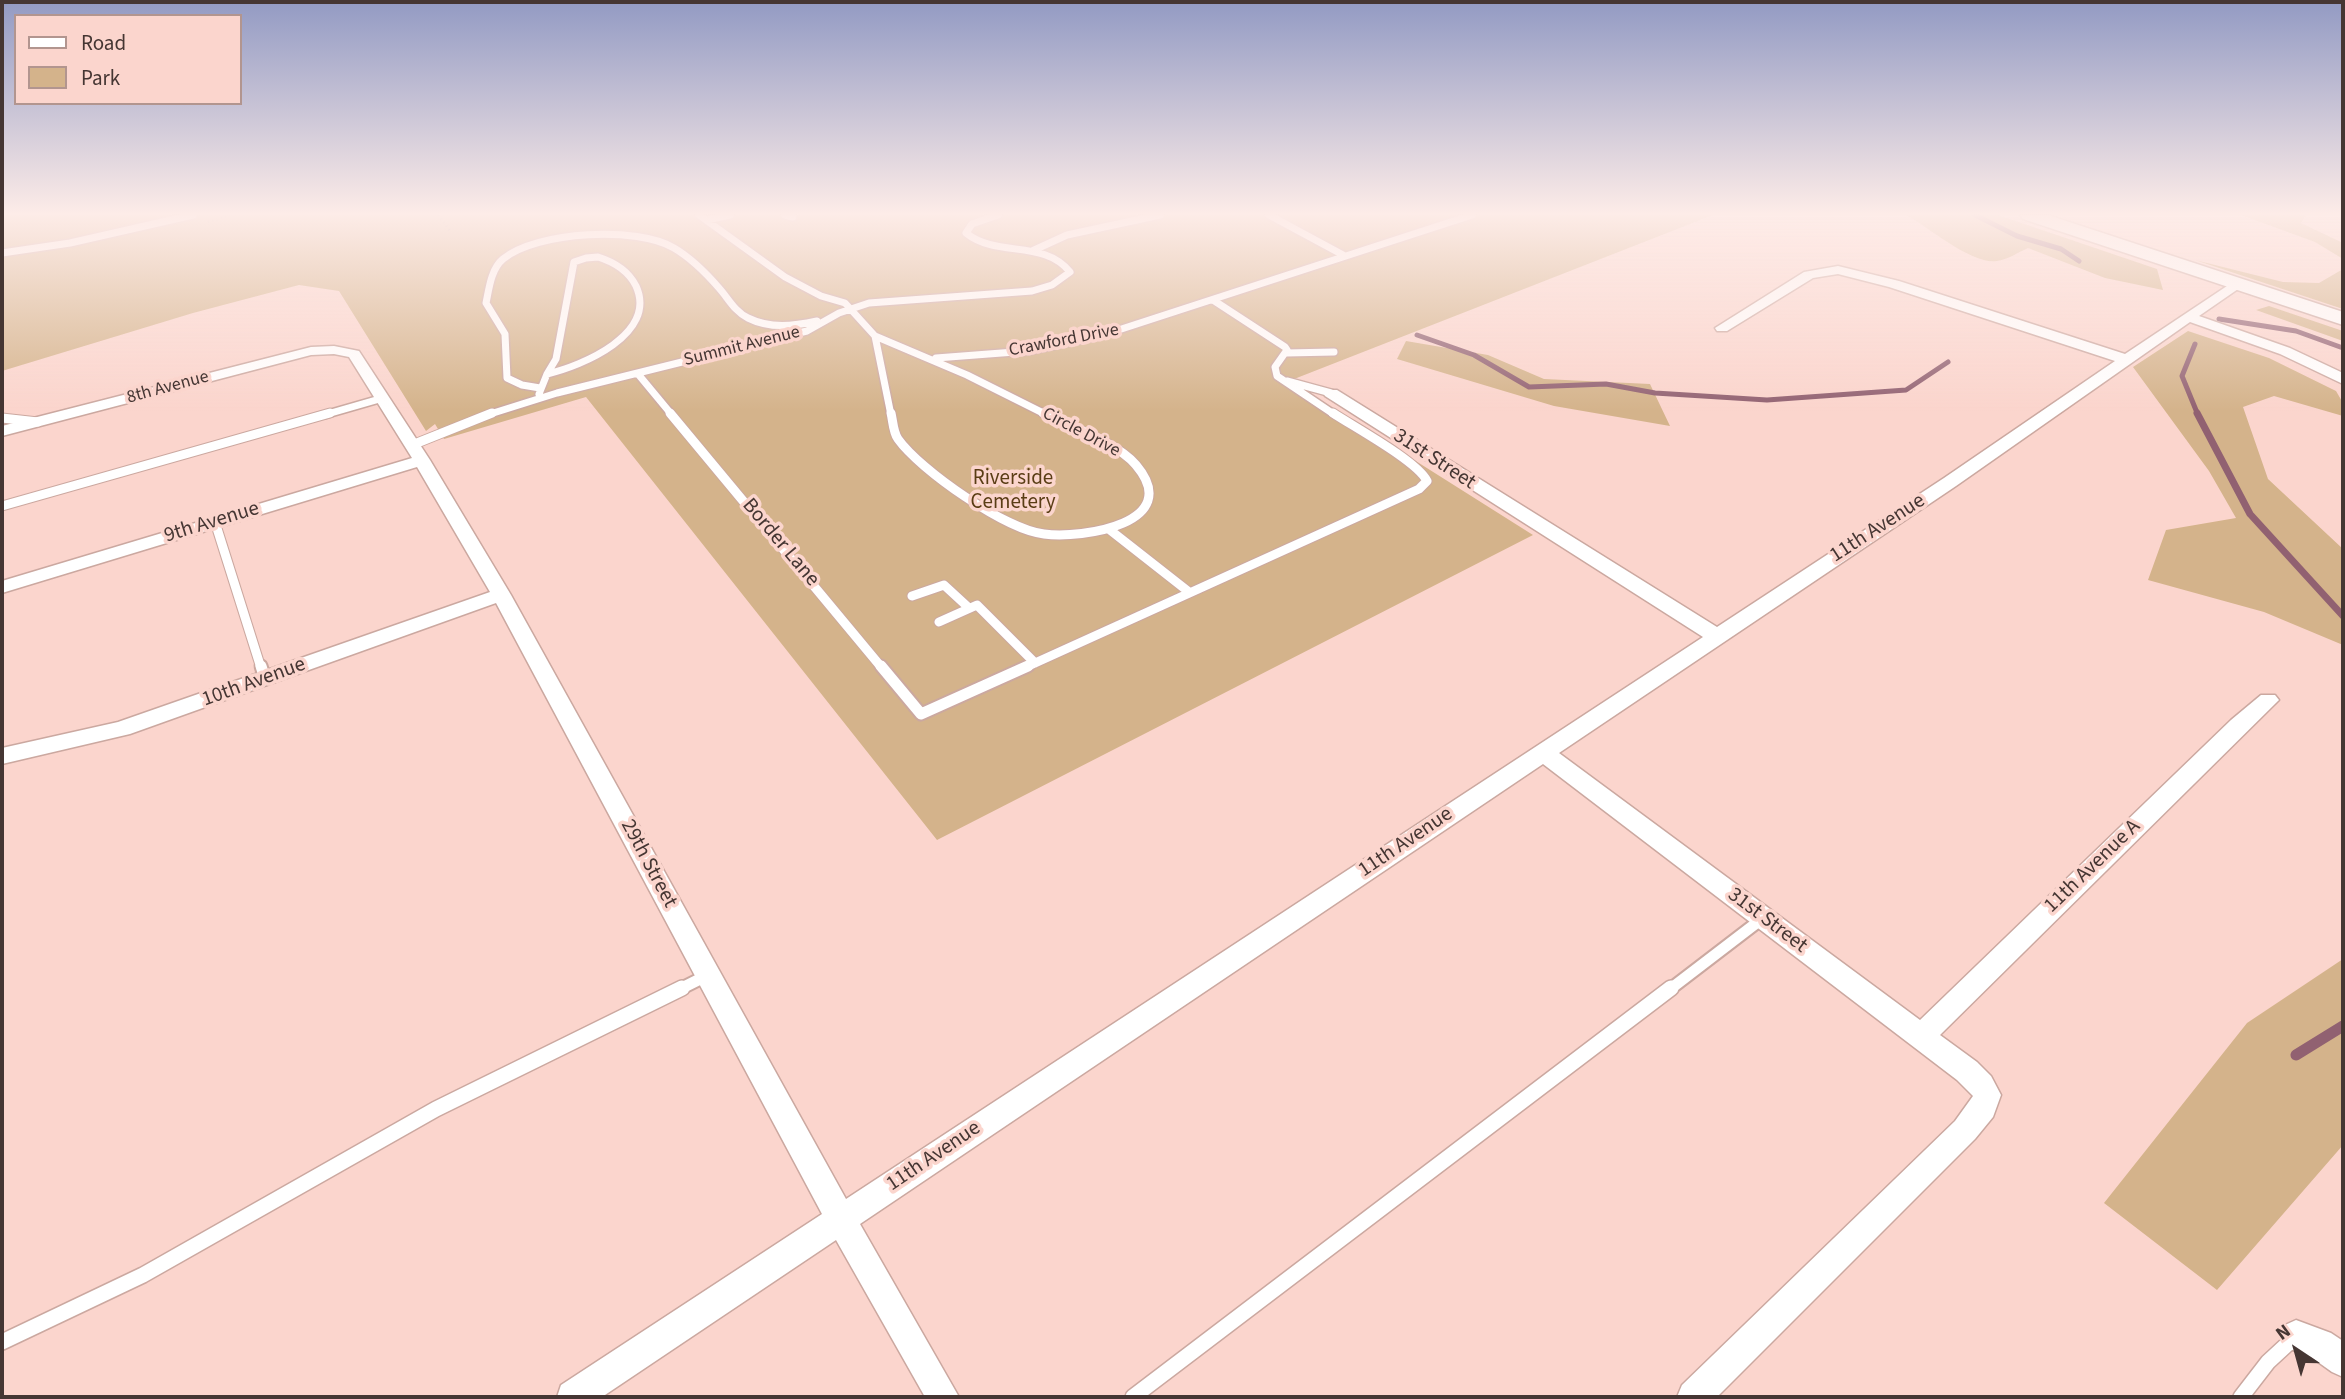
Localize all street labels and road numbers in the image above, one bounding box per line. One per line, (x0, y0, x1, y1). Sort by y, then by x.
street label: Crawford Drive (1007, 320, 1121, 362)
street label: Summit Avenue (682, 322, 802, 372)
street label: 8th Avenue (125, 367, 211, 409)
street label: Circle Drive (1038, 403, 1124, 463)
street label: 31st Street (1388, 424, 1480, 496)
street label: 11th Avenue (1826, 489, 1930, 569)
street label: Border Lane (736, 494, 824, 592)
street label: 9th Avenue (162, 497, 262, 549)
street label: 10th Avenue (199, 653, 309, 713)
street label: 11th Avenue (1354, 802, 1458, 884)
street label: 11th Avenue A (2040, 815, 2146, 919)
street label: 29th Street (614, 816, 682, 912)
street label: 31st Street (1722, 883, 1812, 959)
street label: 11th Avenue (882, 1116, 986, 1198)

